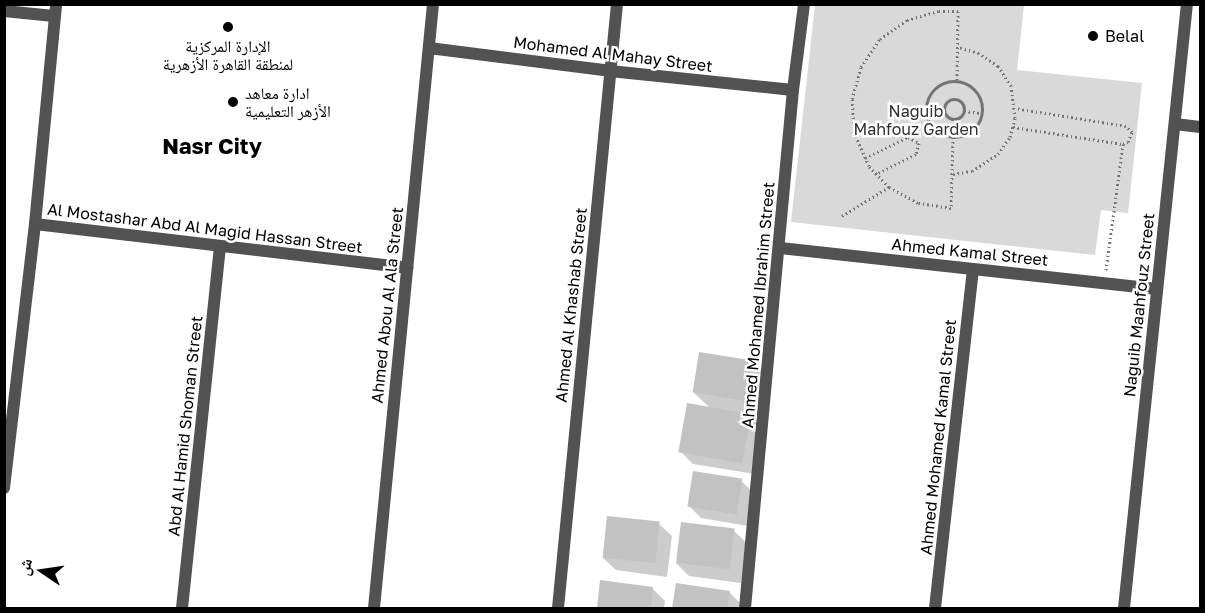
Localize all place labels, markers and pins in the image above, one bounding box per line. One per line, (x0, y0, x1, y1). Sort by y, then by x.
marker: الإدارة المركزية لمنطقة القاهرة الأزهرية (221, 20, 235, 34)
place label: Belal (1105, 26, 1144, 46)
marker: Belal (1086, 29, 1100, 43)
place label: الإدارة المركزية لمنطقة القاهرة الأزهرية (163, 36, 293, 74)
place label: ادارة معاهد الأزهر التعليمية (245, 83, 331, 121)
marker: ادارة معاهد الأزهر التعليمية (226, 95, 240, 109)

